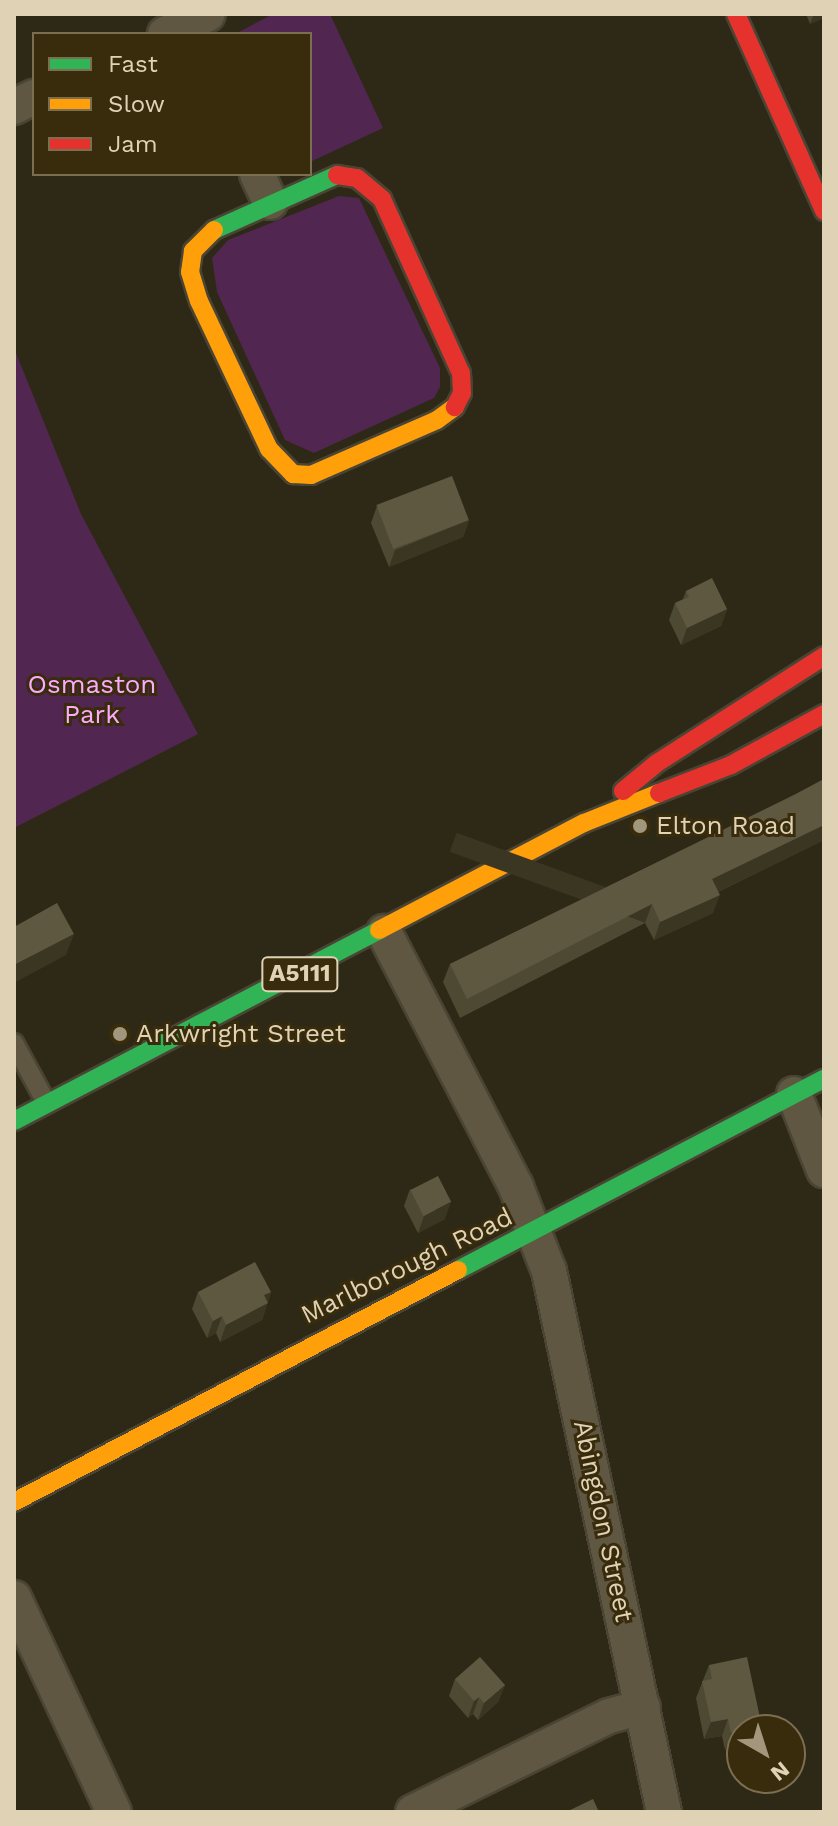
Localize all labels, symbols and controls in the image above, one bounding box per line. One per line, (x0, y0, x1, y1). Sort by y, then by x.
legend (32, 32, 312, 176)
text: Fast (108, 50, 158, 78)
text: Slow (108, 90, 165, 118)
text: Jam (108, 130, 158, 158)
park label: Osmaston Park (28, 669, 156, 730)
place label: Elton Road (656, 810, 795, 842)
marker: Elton Road (631, 817, 649, 835)
road number: A5111 (260, 954, 340, 994)
place label: Arkwright Street (136, 1018, 346, 1050)
marker: Arkwright Street (111, 1025, 129, 1043)
street label: Marlborough Road (296, 1201, 518, 1331)
street label: Abingdon Street (566, 1417, 640, 1625)
north arrow (726, 1714, 806, 1794)
text: N (766, 1757, 794, 1786)

